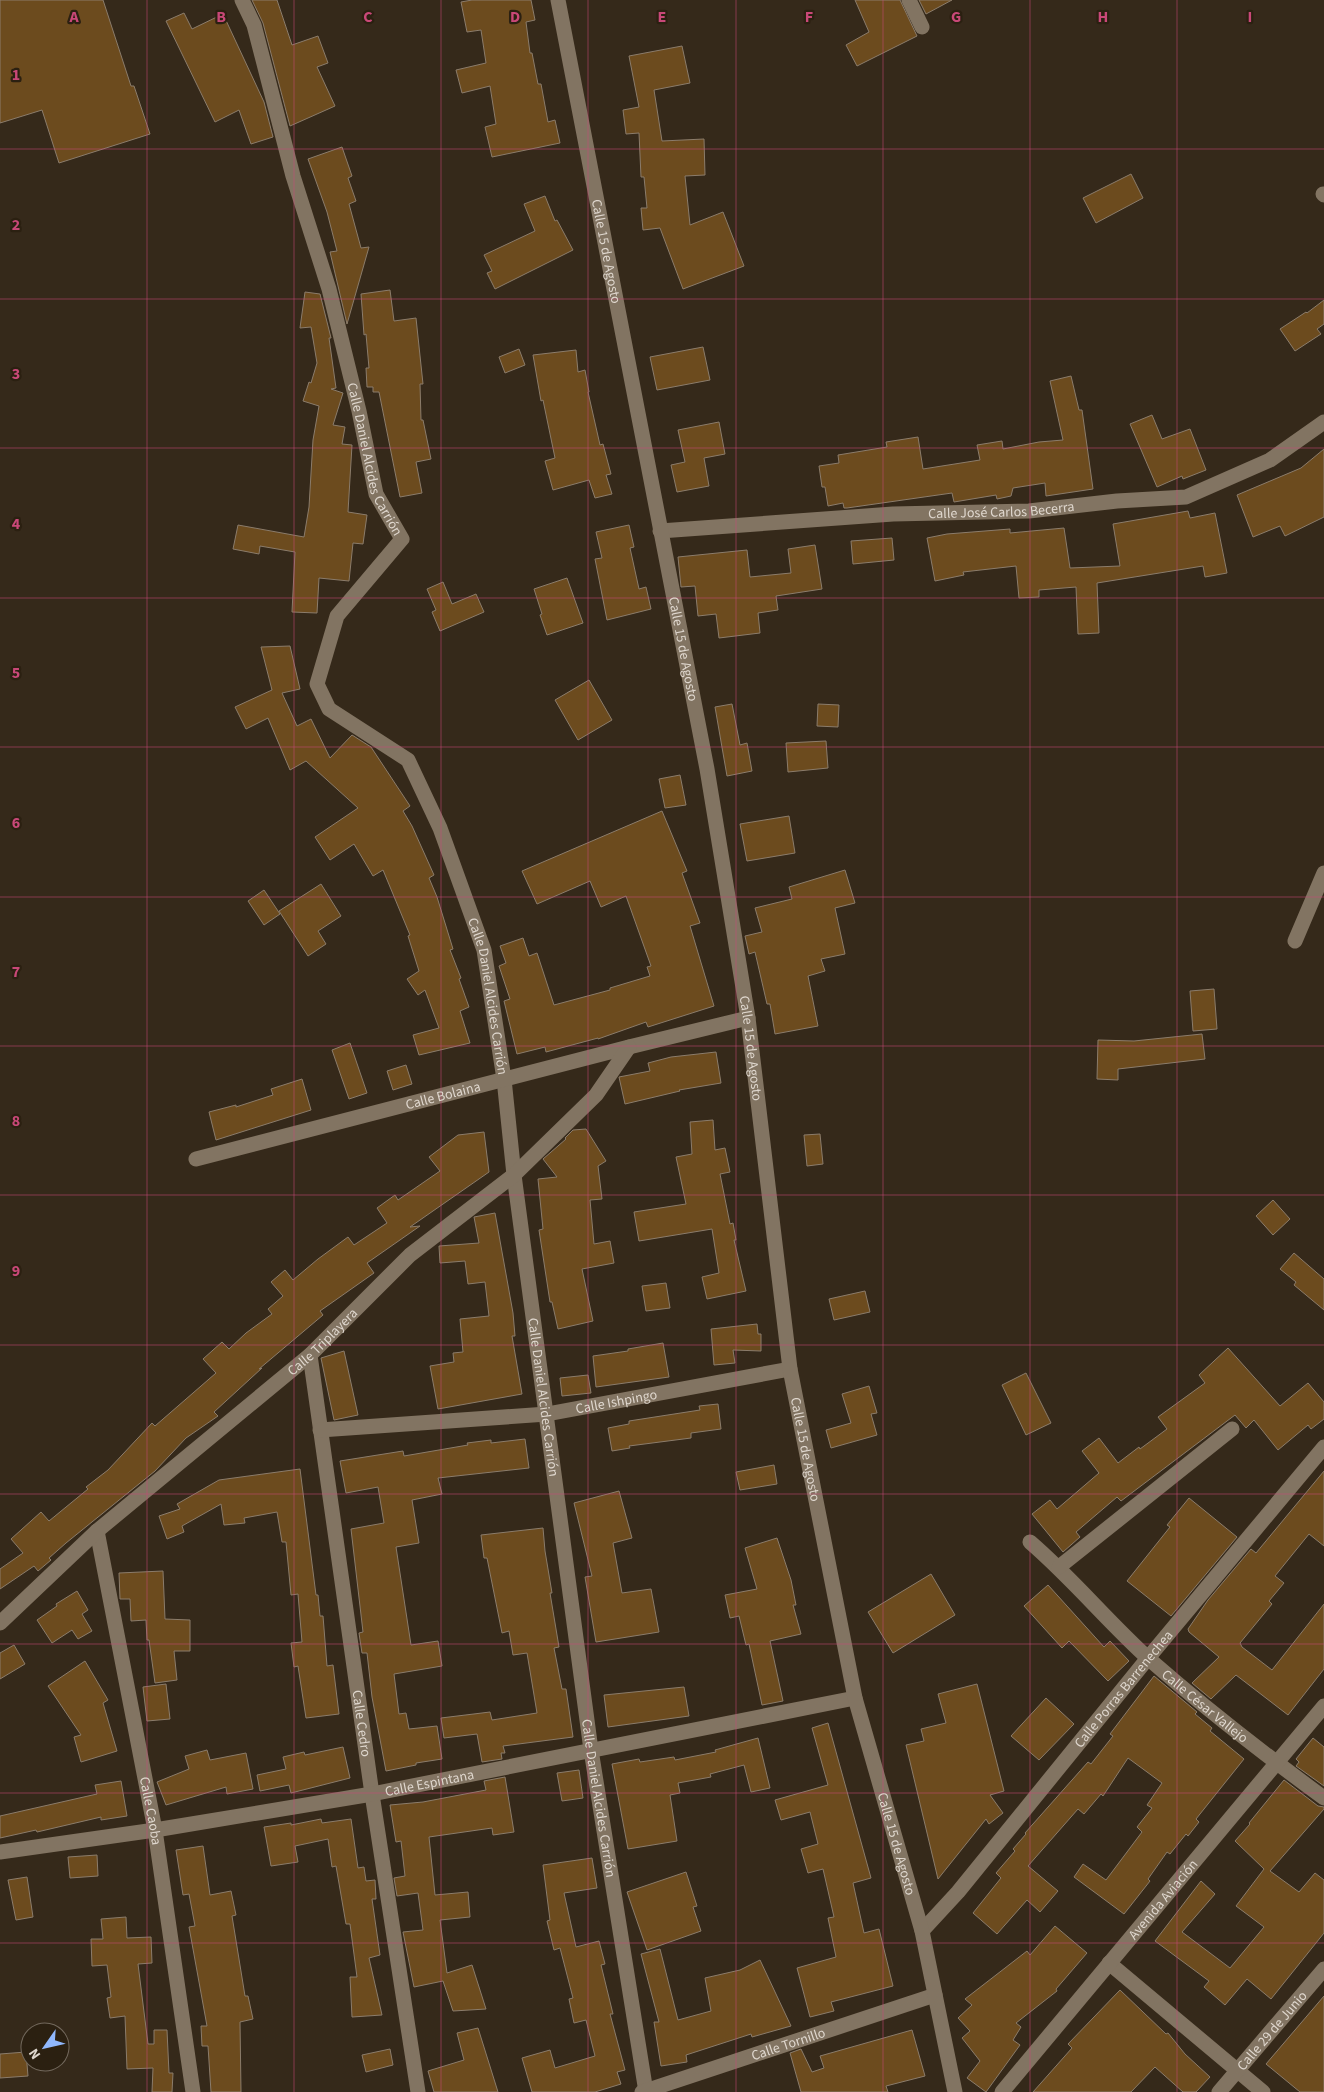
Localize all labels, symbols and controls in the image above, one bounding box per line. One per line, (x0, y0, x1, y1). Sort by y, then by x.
text: A (68, 6, 79, 28)
text: B (216, 6, 226, 28)
text: C (363, 6, 373, 28)
text: D (510, 6, 520, 28)
text: E (658, 6, 666, 28)
text: F (805, 6, 813, 28)
text: G (951, 6, 961, 28)
text: H (1098, 6, 1108, 28)
text: I (1248, 6, 1252, 28)
text: 1 (12, 64, 20, 86)
street label: Calle 15 de Agosto (586, 198, 626, 305)
text: 2 (12, 214, 20, 236)
text: 3 (12, 363, 20, 385)
street label: Calle Daniel Alcides Carrión (341, 381, 407, 540)
street label: Calle José Carlos Becerra (928, 497, 1075, 524)
text: 4 (12, 513, 21, 535)
street label: Calle 15 de Agosto (663, 595, 703, 703)
text: 5 (12, 662, 20, 684)
text: 6 (12, 812, 20, 834)
street label: Calle Daniel Alcides Carrión (462, 915, 512, 1076)
text: 7 (12, 961, 20, 983)
street label: Calle 15 de Agosto (733, 994, 767, 1102)
street label: Calle Bolaina (404, 1077, 483, 1115)
text: 8 (12, 1110, 20, 1132)
text: 9 (12, 1260, 20, 1282)
street label: Calle Triplayera (283, 1304, 363, 1381)
street label: Calle Daniel Alcides Carrión (522, 1317, 563, 1478)
street label: Calle Ishpingo (574, 1385, 659, 1420)
street label: Calle 15 de Agosto (785, 1396, 825, 1503)
street label: Calle Porras Barrenechea (1070, 1626, 1178, 1753)
street label: Calle César Vallejo (1157, 1665, 1252, 1748)
street label: Calle Cedro (346, 1689, 376, 1758)
street label: Calle Daniel Alcides Carrión (576, 1718, 620, 1879)
street label: Calle Espintana (383, 1765, 476, 1802)
street label: Calle Caoba (134, 1775, 166, 1846)
street label: Calle 15 de Agosto (872, 1790, 920, 1898)
street label: Avenida Aviación (1124, 1855, 1203, 1944)
street label: Calle 29 de Junio (1232, 1987, 1312, 2075)
north arrow (20, 2022, 70, 2072)
street label: Calle Tornillo (749, 2023, 828, 2066)
text: N (24, 2044, 46, 2063)

